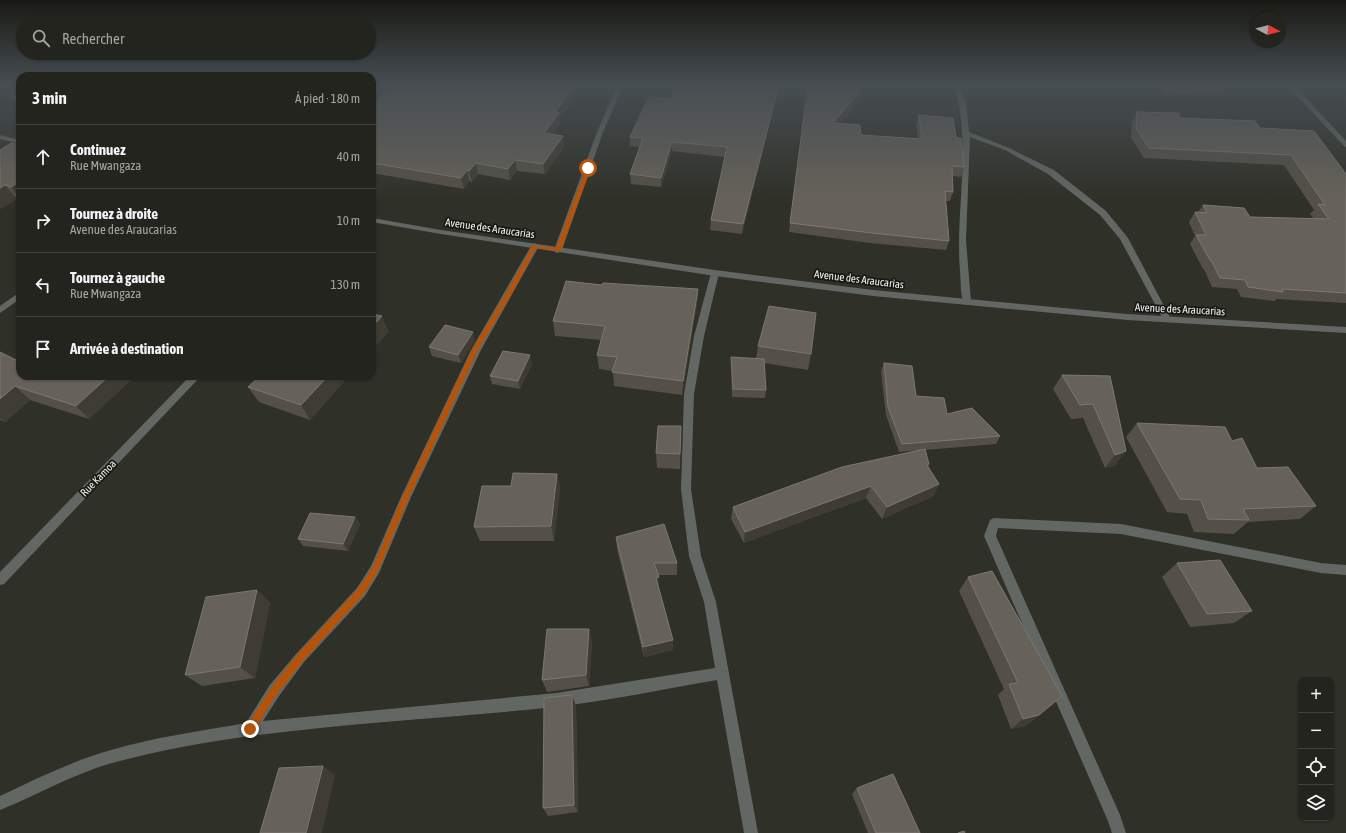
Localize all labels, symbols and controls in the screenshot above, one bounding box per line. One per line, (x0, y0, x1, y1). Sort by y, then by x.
north arrow (1250, 12, 1286, 48)
search box (16, 16, 376, 60)
icon: search (30, 27, 52, 49)
text: Rechercher (62, 30, 124, 47)
text: 3 min (32, 88, 67, 108)
text: À pied · 180 m (295, 91, 360, 106)
text: Continuez (70, 141, 126, 158)
icon: ahead (32, 146, 54, 168)
text: 40 m (337, 149, 360, 164)
text: Rue Mwangaza (70, 158, 141, 173)
route start (579, 159, 597, 177)
text: Tournez à droite (70, 205, 158, 222)
icon: right (32, 210, 54, 232)
text: 10 m (337, 213, 360, 228)
street label: Avenue des Araucarias (444, 216, 536, 240)
text: Avenue des Araucarias (70, 222, 177, 237)
street label: Avenue des Araucarias (813, 268, 905, 290)
text: Tournez à gauche (70, 269, 165, 286)
icon: left (32, 274, 54, 296)
text: 130 m (331, 277, 360, 292)
text: Rue Mwangaza (70, 286, 141, 301)
street label: Avenue des Araucarias (1135, 301, 1226, 317)
icon: arrive (32, 338, 54, 360)
text: Arrivée à destination (70, 340, 184, 357)
street label: Rue Kamoa (78, 457, 118, 499)
map controls (1298, 677, 1334, 821)
button: + (1298, 677, 1334, 713)
button: − (1298, 713, 1334, 749)
route end (241, 720, 259, 738)
button: locate (1298, 749, 1334, 785)
button: layers (1298, 785, 1334, 821)

